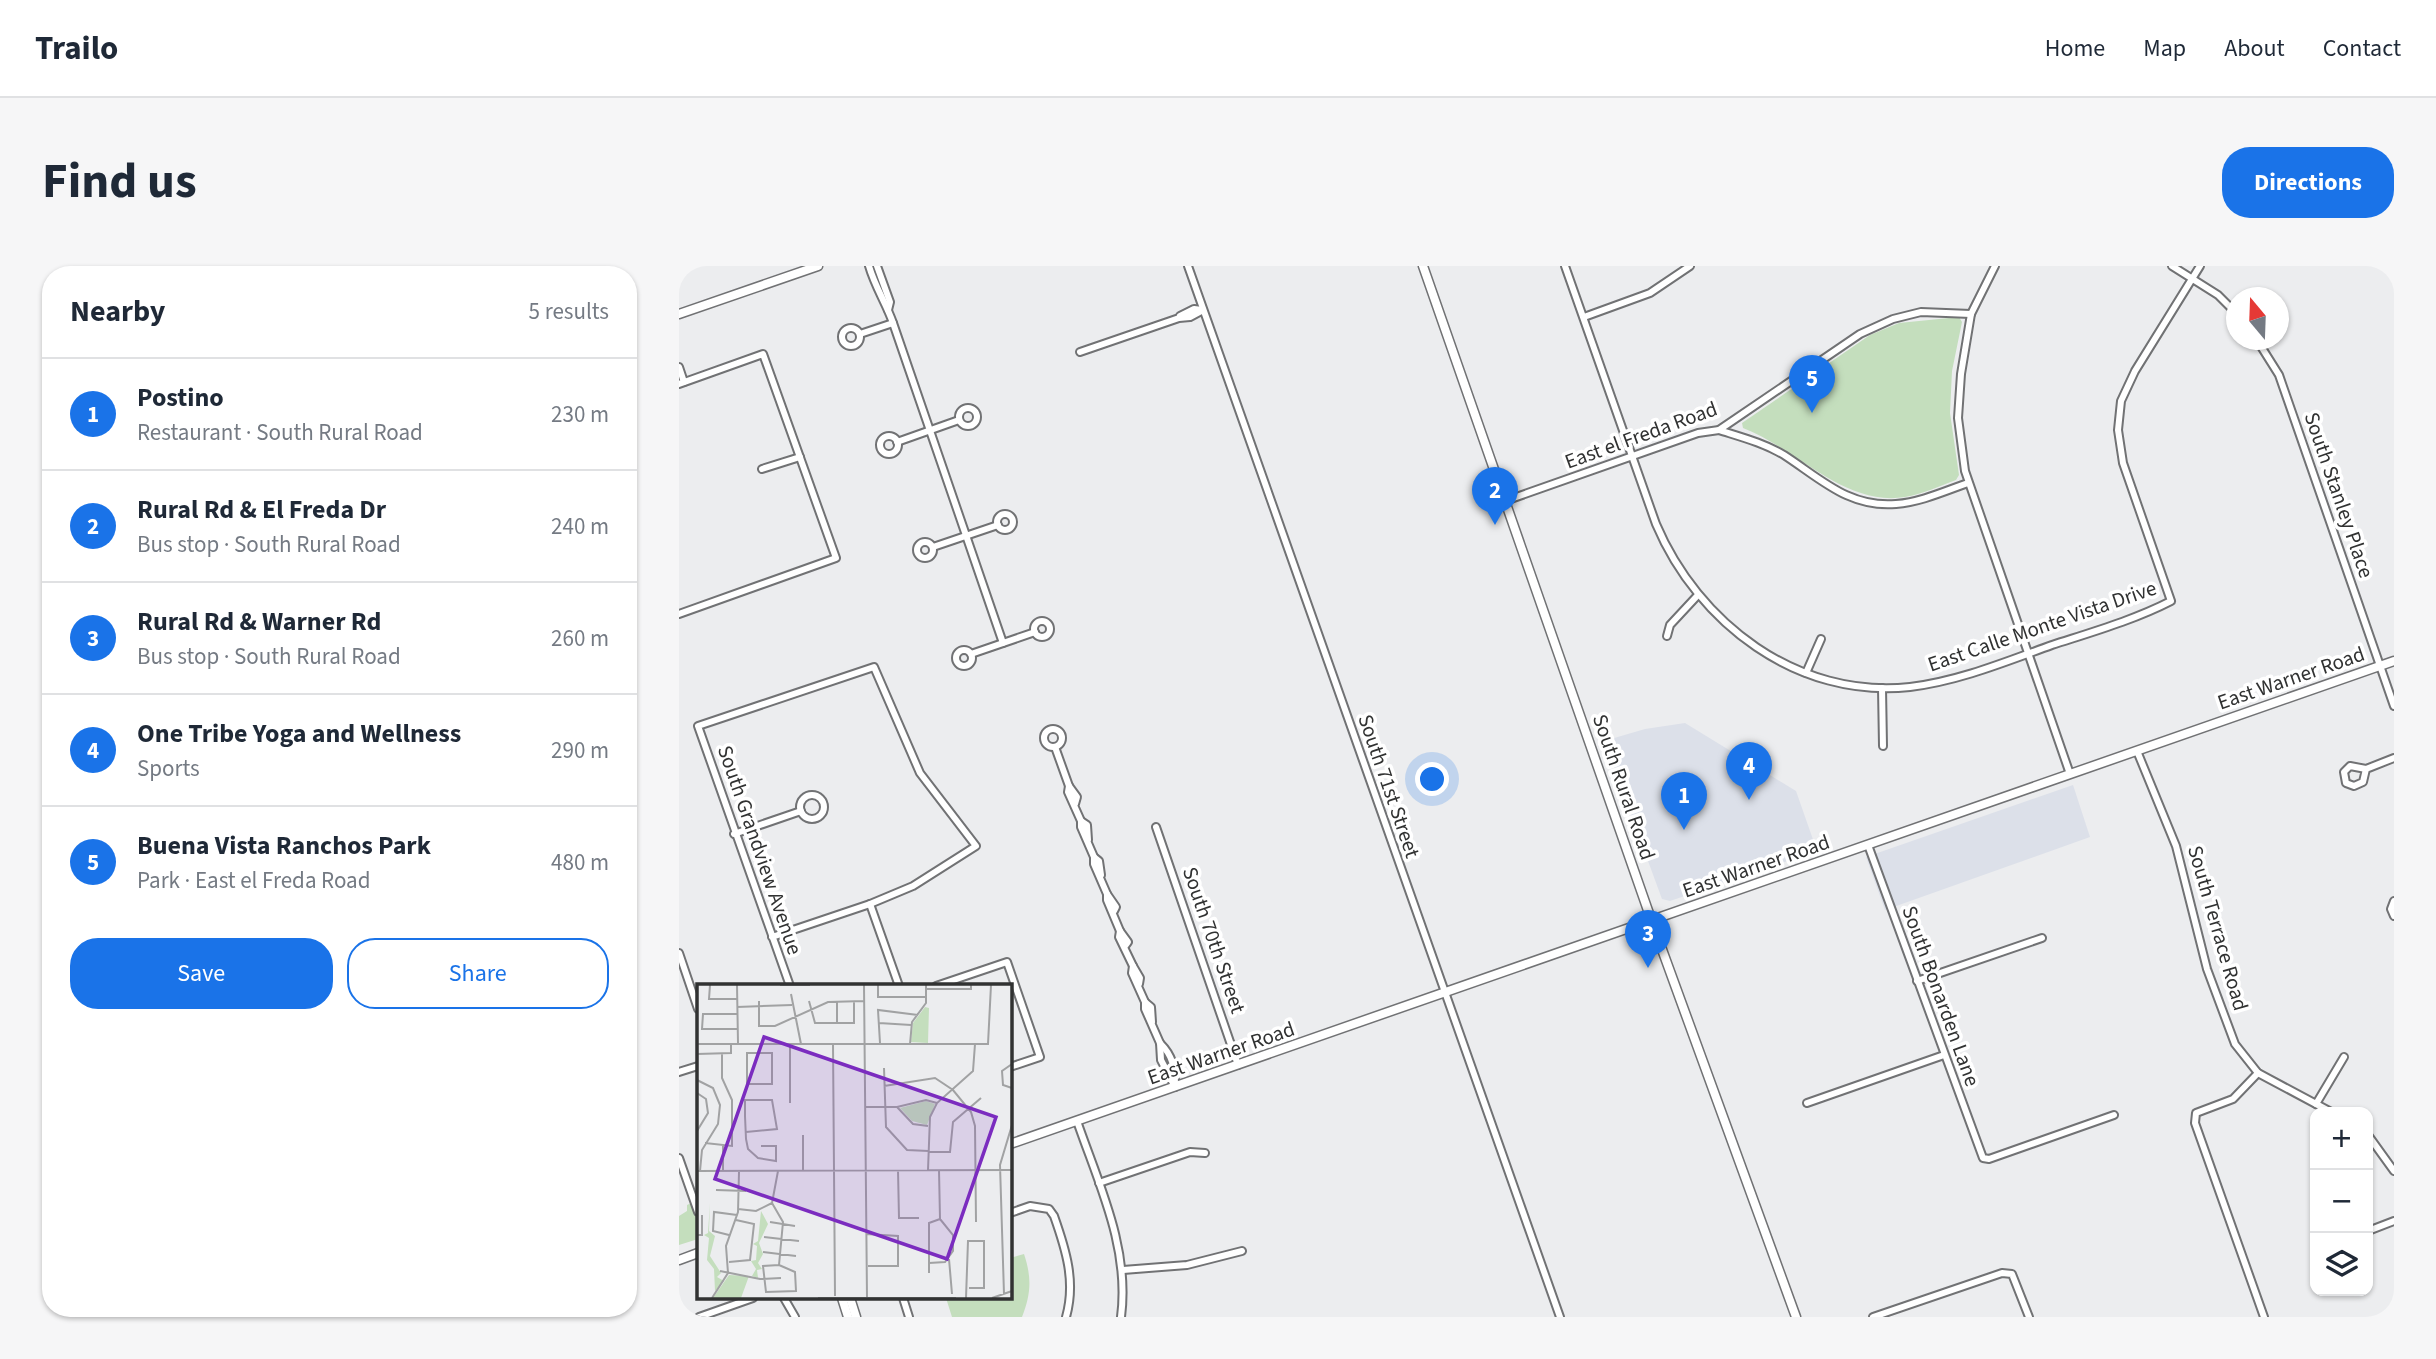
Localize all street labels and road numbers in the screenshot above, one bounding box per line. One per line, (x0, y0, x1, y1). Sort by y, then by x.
street label: East el Freda Road (1561, 393, 1721, 477)
street label: South Stanley Place (2297, 408, 2381, 582)
street label: East Calle Monte Vista Drive (1924, 573, 2160, 679)
street label: East Warner Road (2213, 639, 2369, 717)
street label: South 71st Street (1350, 710, 1428, 862)
street label: South Rural Road (1585, 710, 1663, 864)
street label: South Grandview Avenue (710, 741, 810, 959)
street label: East Warner Road (1678, 827, 1834, 905)
street label: South Terrace Road (2180, 842, 2256, 1014)
street label: South 70th Street (1175, 863, 1253, 1017)
street label: South Bonarden Lane (1894, 902, 1988, 1090)
street label: East Warner Road (1143, 1014, 1299, 1092)

